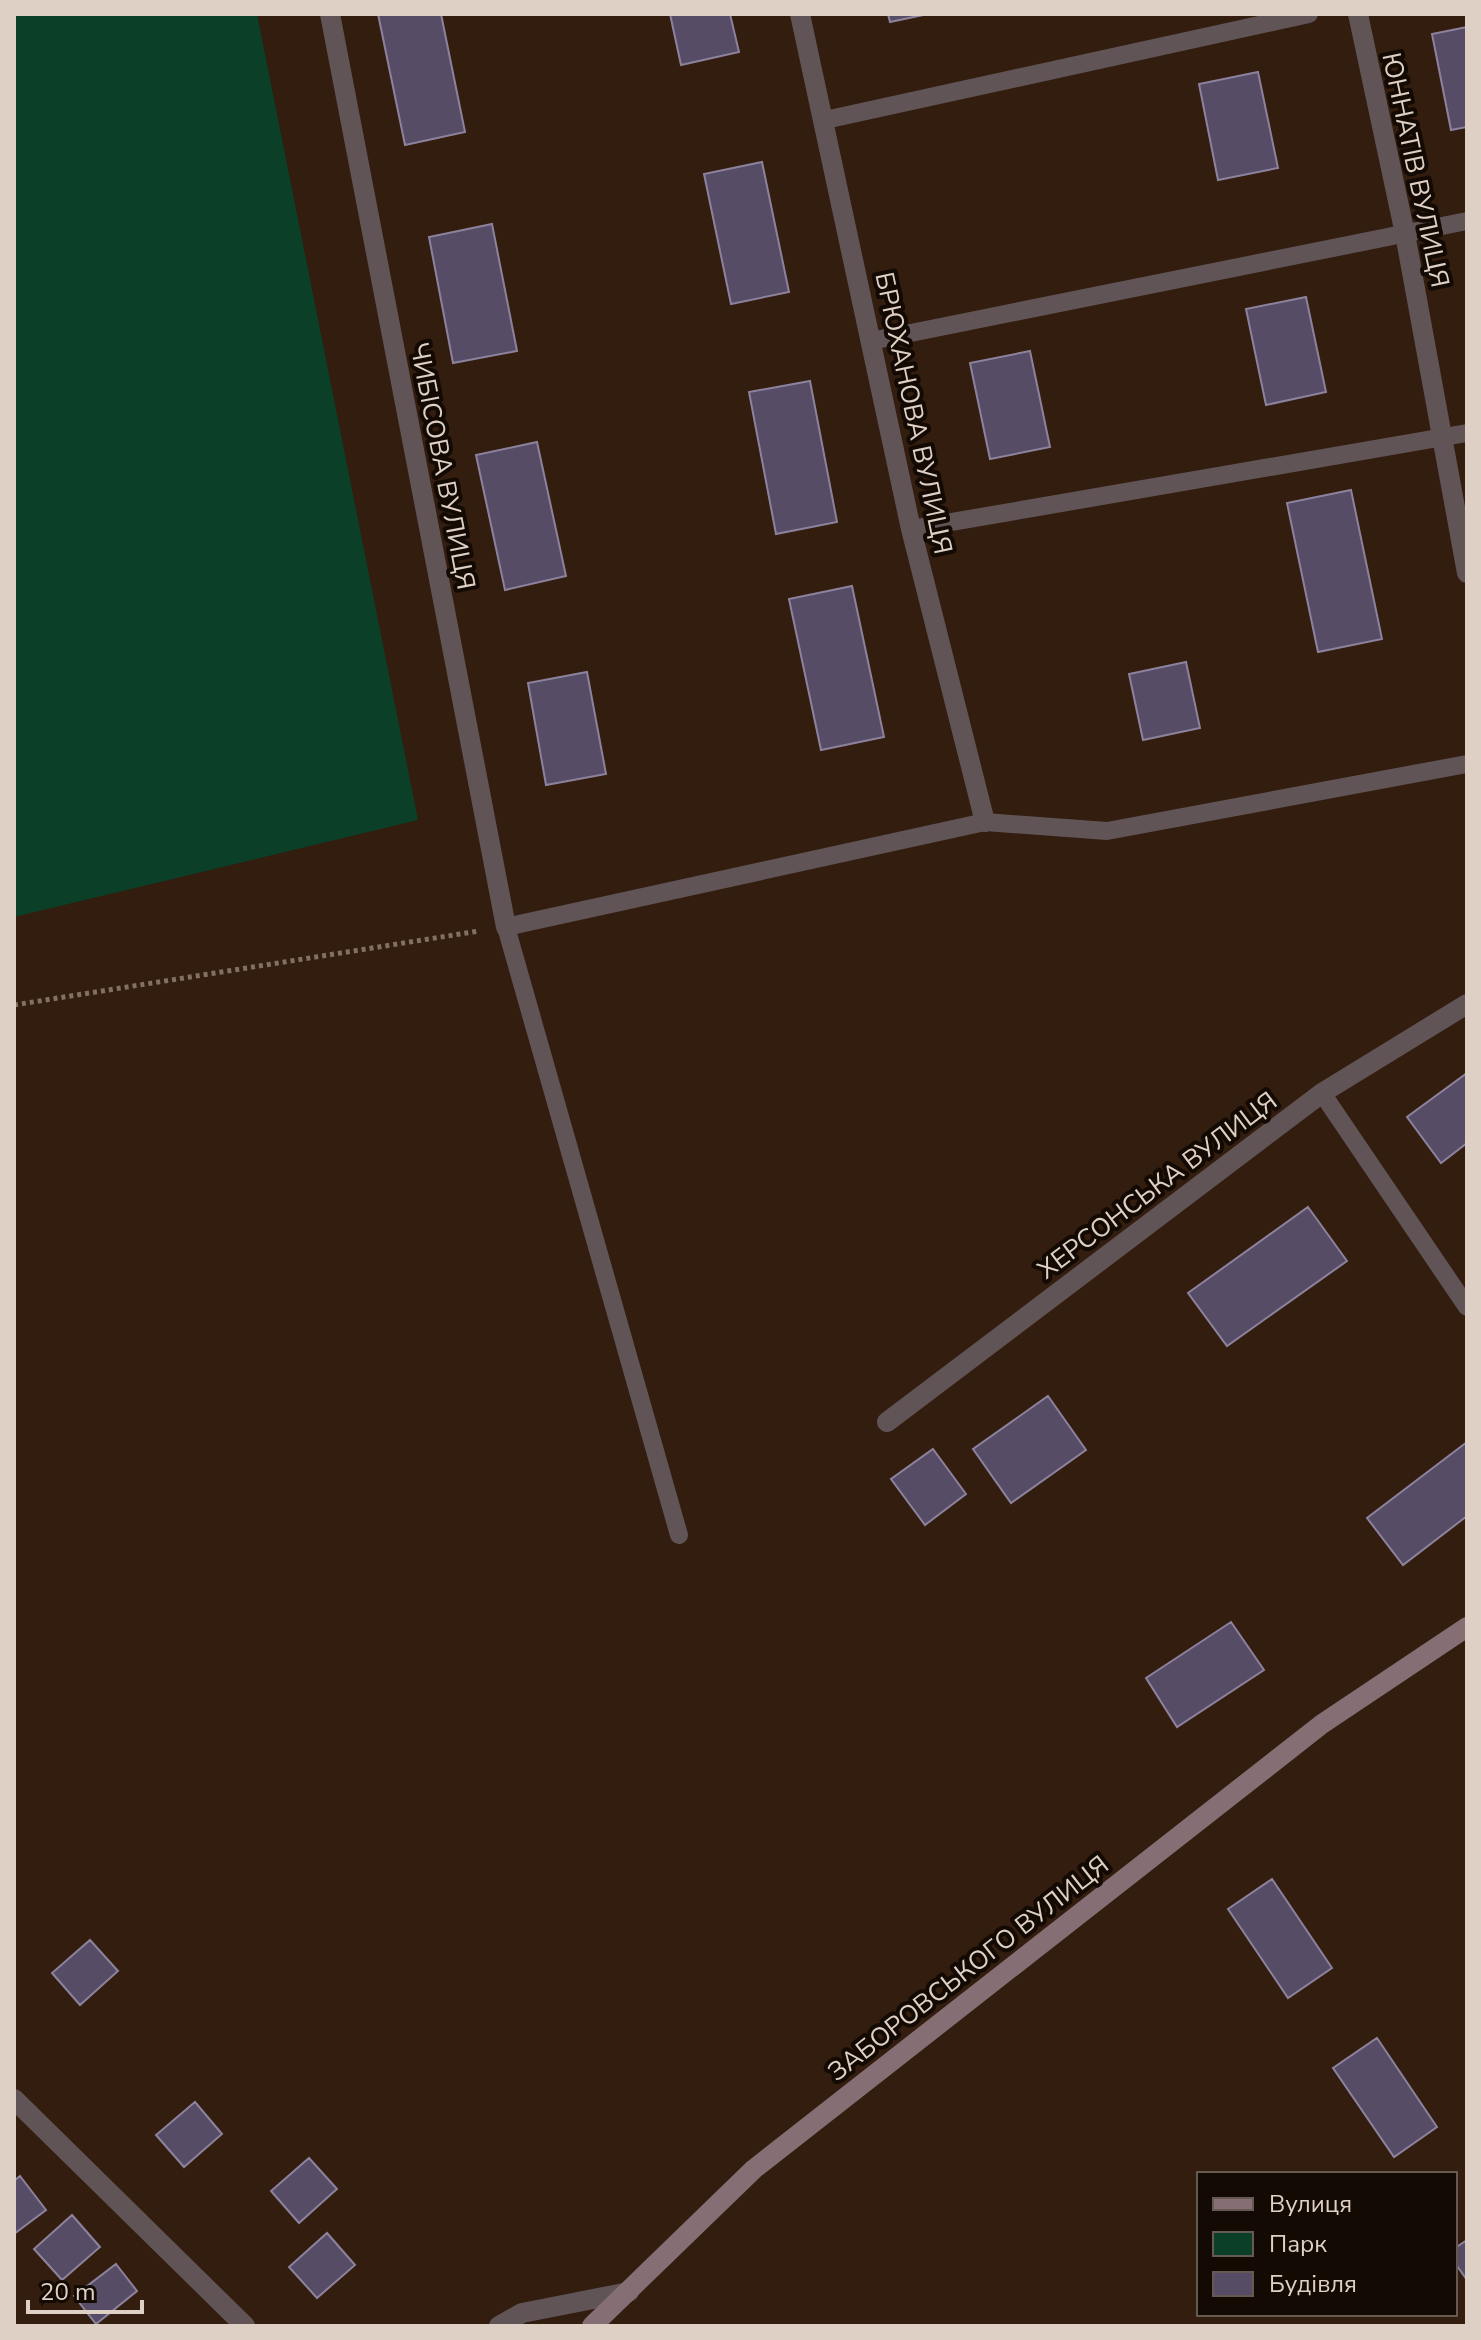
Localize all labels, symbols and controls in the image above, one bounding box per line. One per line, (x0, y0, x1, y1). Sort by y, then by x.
street label: ЮННАТІВ ВУЛИЦЯ (1374, 49, 1458, 291)
street label: БРЮХАНОВА ВУЛИЦЯ (867, 269, 961, 557)
street label: ЧИБІСОВА ВУЛИЦЯ (401, 340, 484, 592)
street label: ХЕРСОНСЬКА ВУЛИЦЯ (1030, 1084, 1284, 1287)
street label: ЗАБОРОВСЬКОГО ВУЛИЦЯ (821, 1848, 1116, 2089)
legend (1197, 2172, 1457, 2316)
text: Вулиця (1269, 2188, 1352, 2220)
text: Парк (1269, 2228, 1327, 2260)
scale bar (28, 2264, 142, 2314)
text: Будівля (1269, 2268, 1357, 2300)
text: 20 m (40, 2276, 96, 2308)

